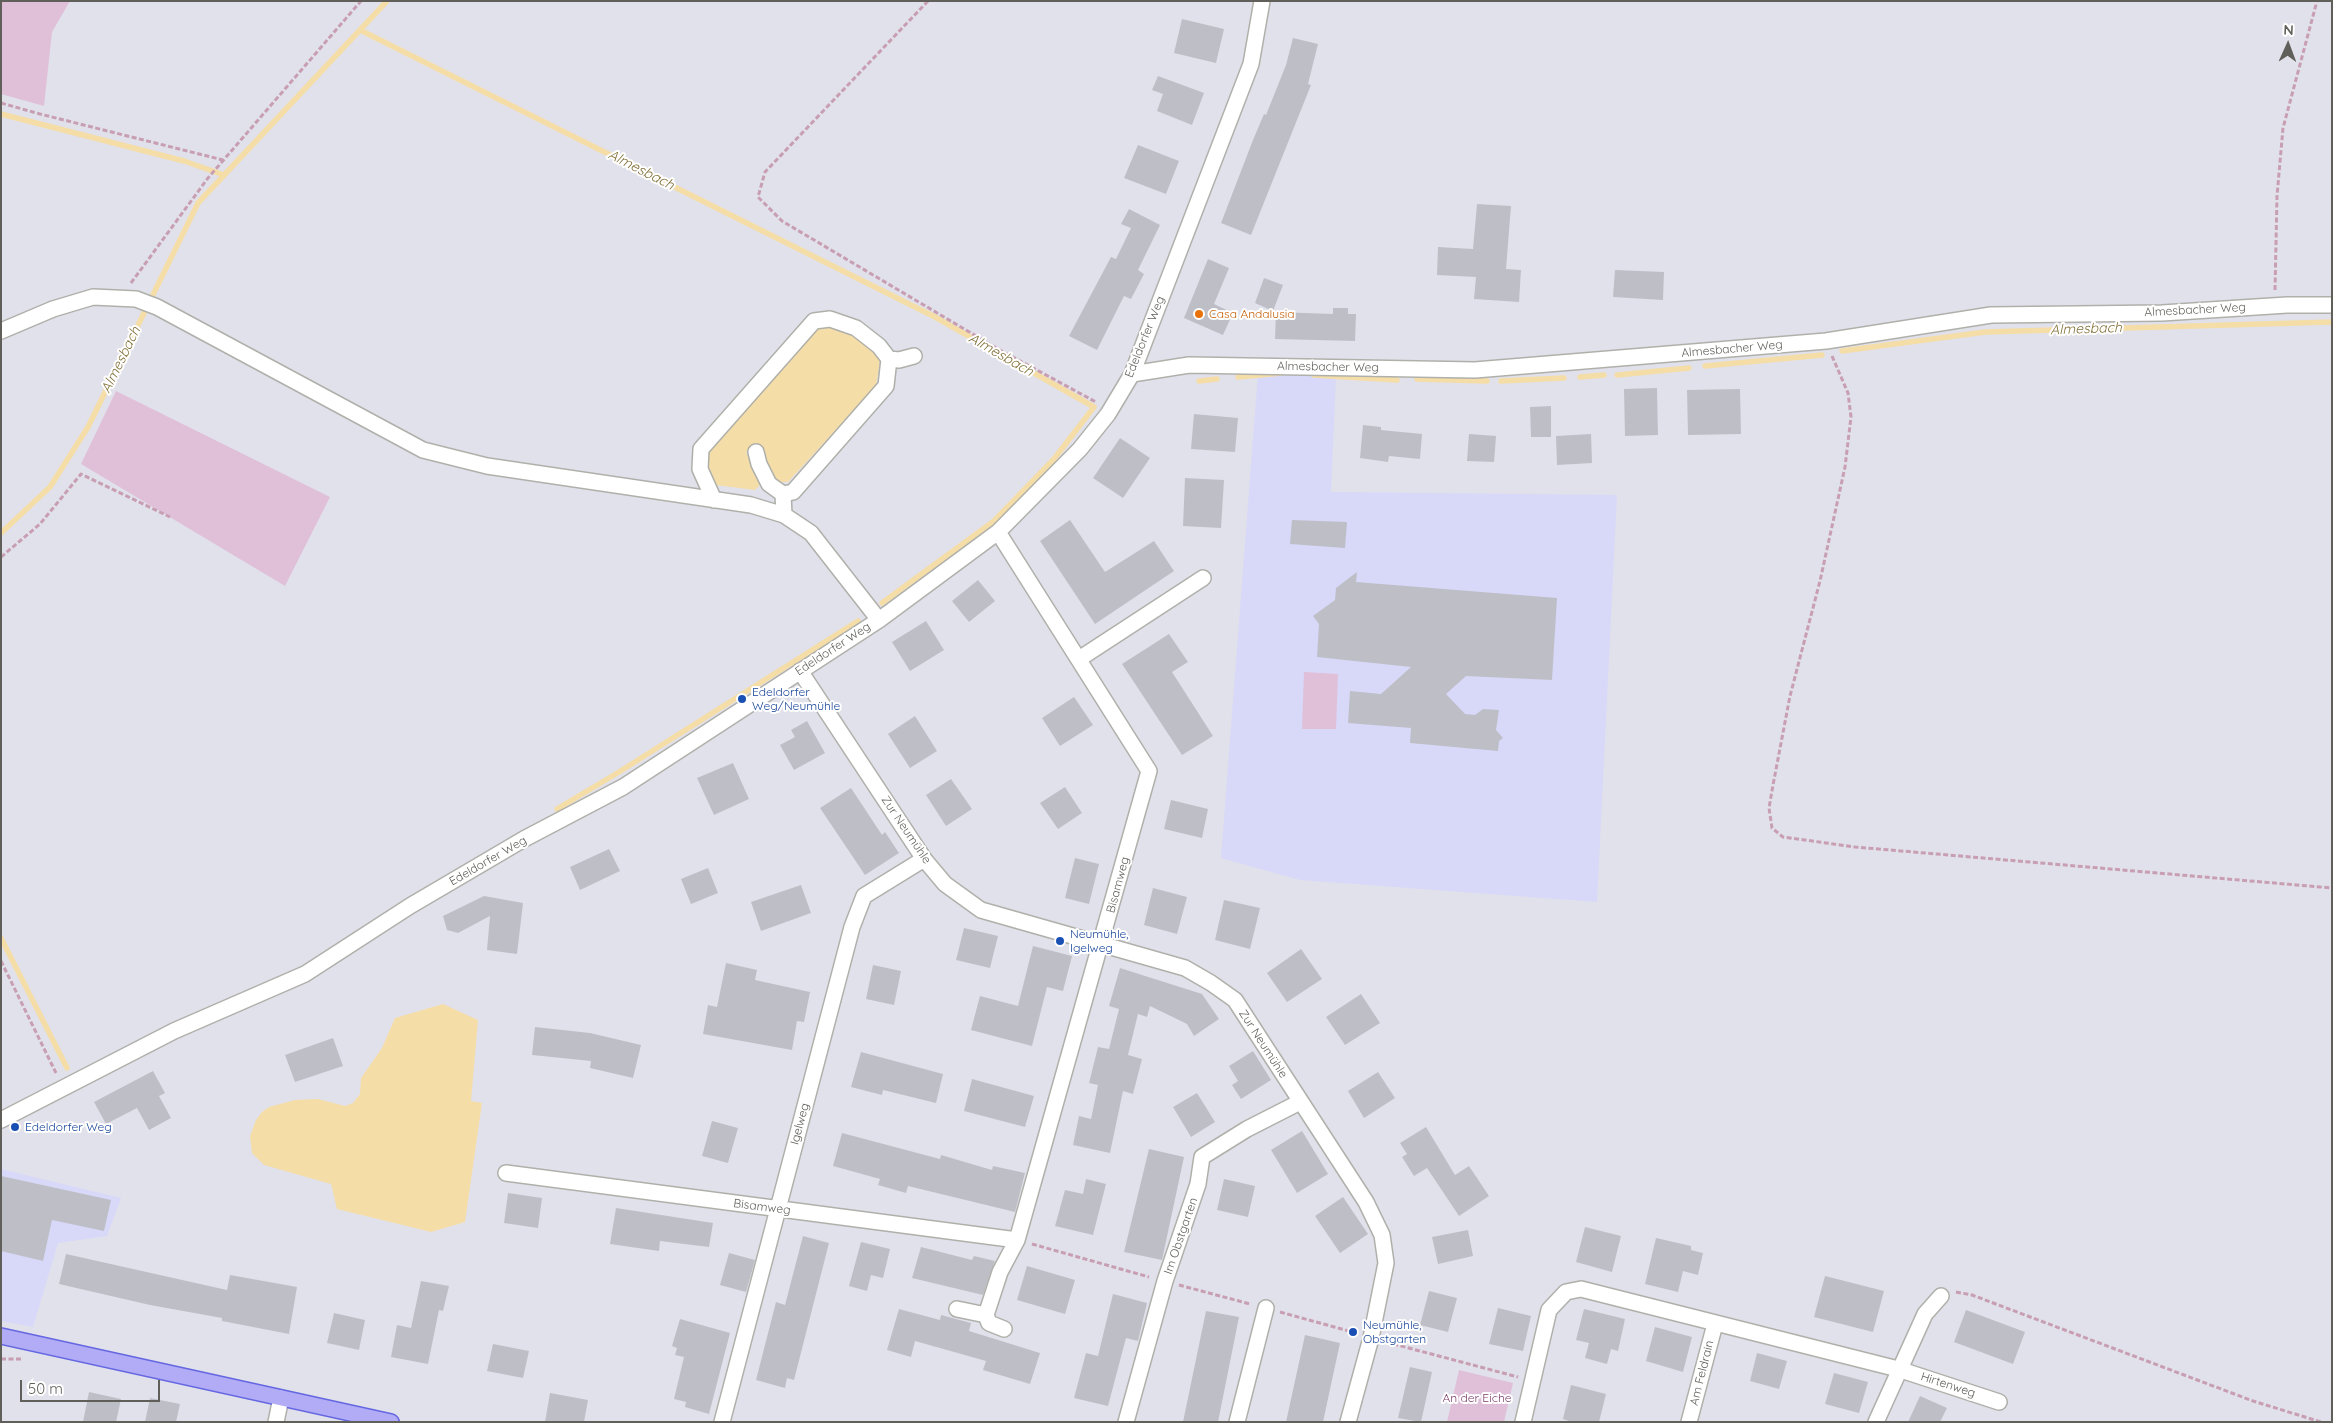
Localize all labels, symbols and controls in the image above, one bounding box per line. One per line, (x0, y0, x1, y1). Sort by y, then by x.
north arrow (2263, 20, 2313, 70)
text: N (2283, 21, 2294, 39)
water label: Almesbach (605, 146, 677, 194)
street label: Edeldorfer Weg (1122, 294, 1168, 380)
street label: Almesbacher Weg (2144, 300, 2246, 320)
place label: Casa Andalusia (1209, 307, 1295, 321)
marker: Casa Andalusia (1193, 308, 1205, 320)
water label: Almesbach (2050, 319, 2122, 339)
water label: Almesbach (98, 324, 144, 396)
water label: Almesbach (966, 330, 1036, 380)
street label: Almesbacher Weg (1681, 337, 1783, 361)
street label: Almesbacher Weg (1277, 359, 1379, 375)
street label: Edeldorfer Weg (793, 619, 873, 679)
place label: Edeldorfer Weg/Neumühle (752, 685, 840, 713)
marker: Edeldorfer Weg/Neumühle (736, 693, 748, 705)
street label: Zur Neumühle (878, 793, 934, 867)
street label: Edeldorfer Weg (447, 833, 529, 889)
street label: Bisamweg (1104, 855, 1132, 915)
place label: Neumühle, Igelweg (1070, 927, 1129, 955)
marker: Neumühle, Igelweg (1054, 935, 1066, 947)
street label: Zur Neumühle (1236, 1007, 1290, 1081)
street label: Igelweg (788, 1101, 812, 1147)
place label: Edeldorfer Weg (25, 1120, 112, 1134)
marker: Edeldorfer Weg (9, 1121, 21, 1133)
street label: Bisamweg (733, 1196, 791, 1218)
street label: Im Obstgarten (1161, 1196, 1201, 1276)
place label: Neumühle, Obstgarten (1363, 1318, 1426, 1346)
marker: Neumühle, Obstgarten (1347, 1326, 1359, 1338)
street label: Am Feldrain (1687, 1339, 1717, 1407)
street label: Hirtenweg (1919, 1369, 1977, 1401)
scale bar (22, 1370, 162, 1402)
text: 50 m (28, 1379, 63, 1398)
park label: An der Eiche (1442, 1391, 1512, 1405)

